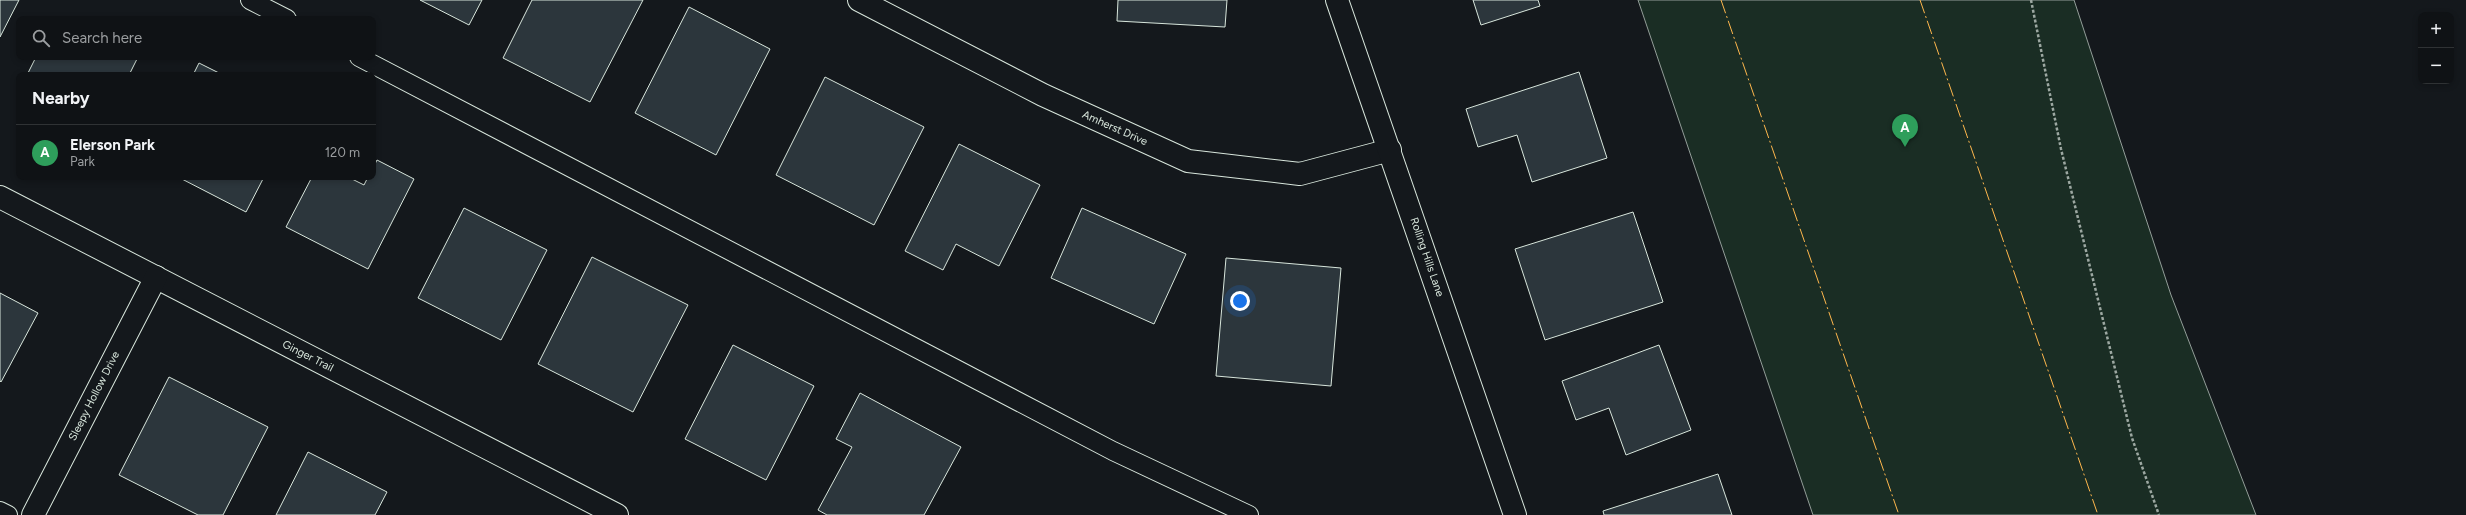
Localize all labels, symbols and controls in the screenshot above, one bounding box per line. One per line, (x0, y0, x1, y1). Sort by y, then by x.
map controls (2418, 12, 2454, 84)
button: + (2418, 12, 2454, 48)
search box (16, 16, 376, 60)
icon: search (30, 27, 52, 49)
text: Search here (62, 29, 142, 47)
button: − (2418, 48, 2454, 84)
text: Nearby (32, 88, 90, 108)
street label: Amherst Drive (1080, 108, 1150, 148)
pin: A (1892, 114, 1918, 147)
text: Elerson Park (70, 136, 155, 154)
text: A (40, 145, 50, 160)
text: 120 m (325, 145, 360, 160)
text: Park (70, 154, 95, 169)
street label: Rolling Hills Lane (1407, 216, 1447, 298)
your location (1230, 291, 1250, 311)
street label: Ginger Trail (280, 338, 336, 374)
street label: Sleepy Hollow Drive (66, 349, 122, 443)

